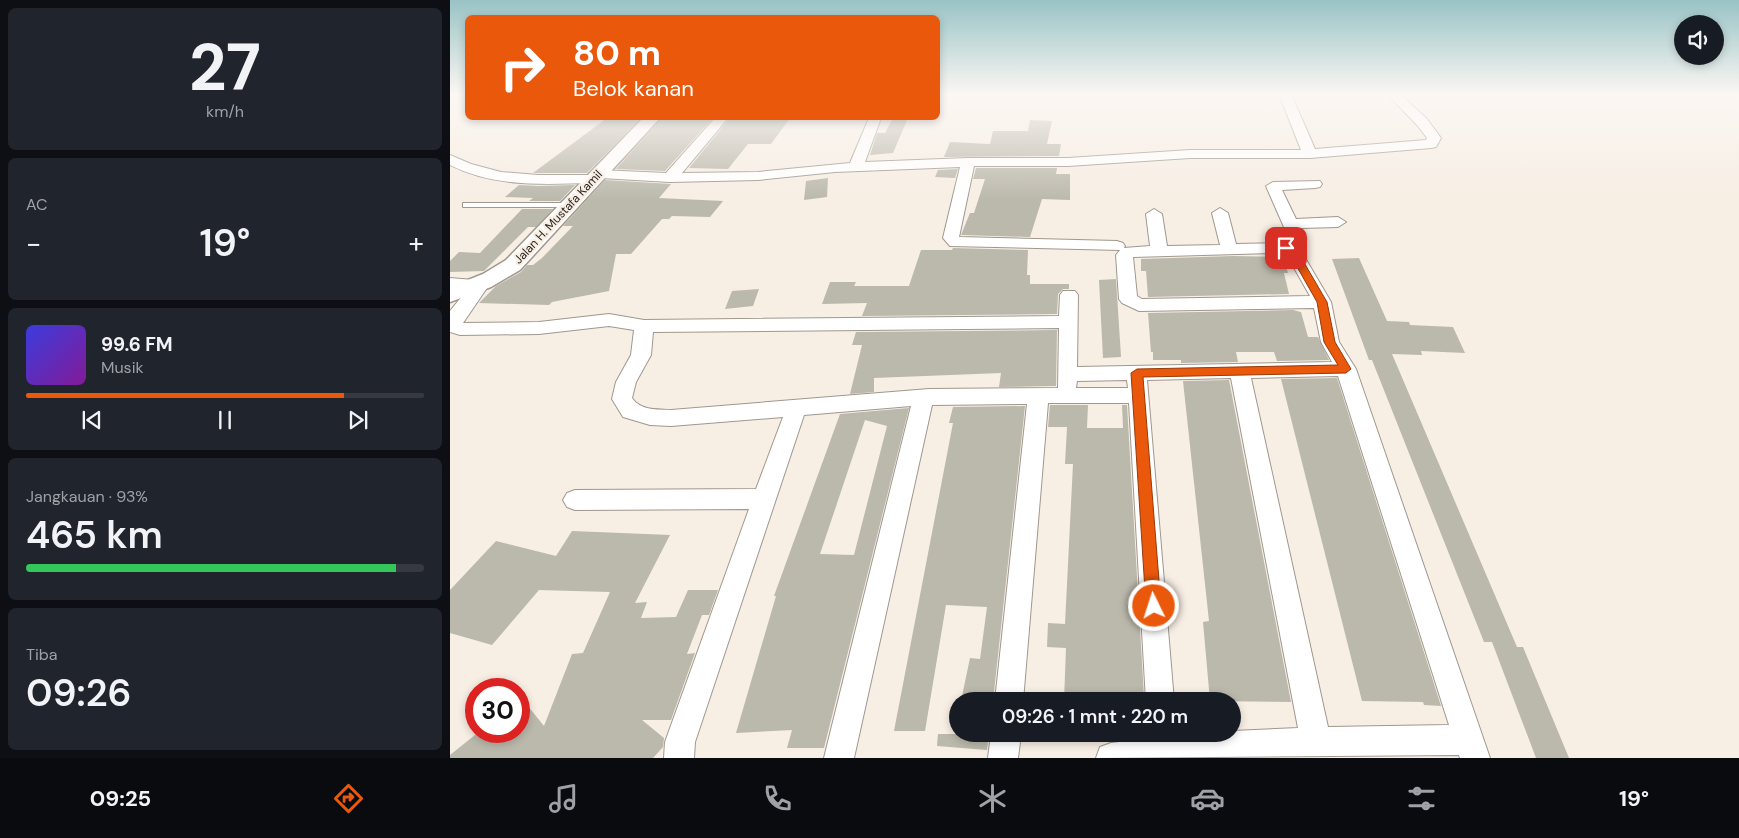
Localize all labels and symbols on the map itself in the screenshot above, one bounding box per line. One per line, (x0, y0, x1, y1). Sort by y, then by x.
street label: Jalan H. Mustafa Kamil (510, 167, 606, 267)
pin (1265, 227, 1307, 269)
position arrow (1127, 579, 1179, 631)
speed limit sign: 30 (465, 678, 530, 743)

